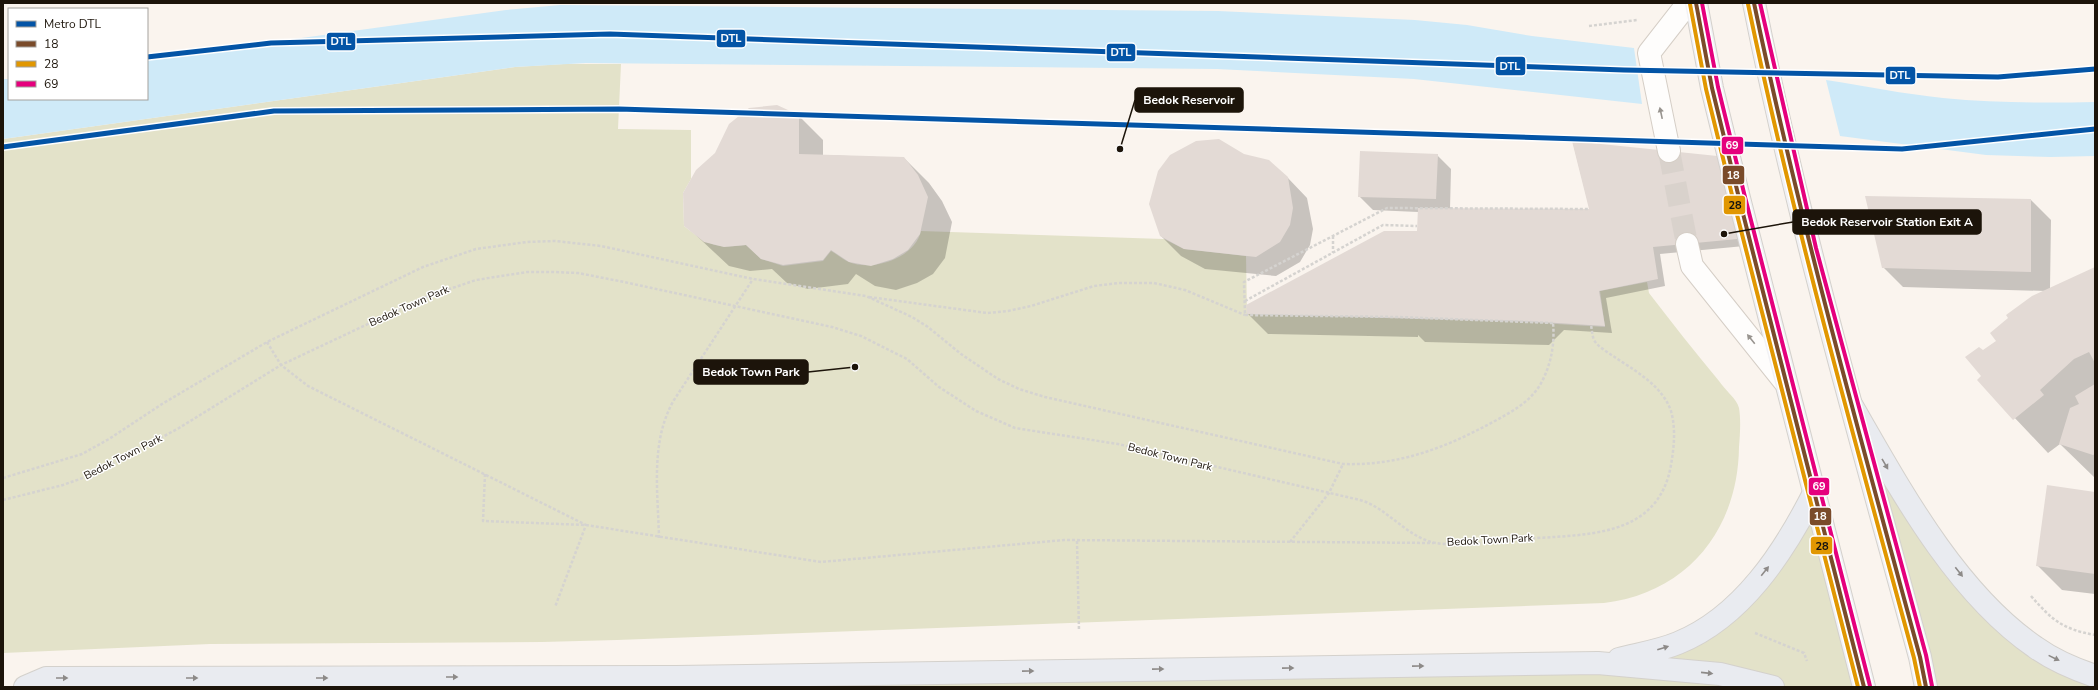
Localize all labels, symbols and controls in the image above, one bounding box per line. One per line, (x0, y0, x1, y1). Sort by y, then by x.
legend (8, 8, 148, 100)
text: Metro DTL (44, 16, 101, 32)
line badge: DTL (716, 29, 746, 48)
text: DTL (721, 31, 741, 46)
line badge: DTL (326, 32, 356, 51)
text: DTL (331, 34, 351, 49)
text: 18 (44, 36, 58, 52)
line badge: DTL (1106, 43, 1136, 62)
text: DTL (1111, 45, 1131, 60)
text: 28 (44, 56, 58, 72)
line badge: DTL (1495, 56, 1526, 76)
text: DTL (1500, 59, 1520, 74)
line badge: DTL (1885, 66, 1916, 85)
text: DTL (1890, 68, 1910, 83)
text: 69 (44, 76, 58, 92)
callout: Bedok Reservoir (1135, 88, 1243, 112)
text: Bedok Reservoir (1143, 92, 1235, 108)
one-way arrow (1657, 106, 1663, 119)
line badge: 69 (1721, 136, 1744, 155)
text: 69 (1725, 138, 1739, 153)
line badge: 18 (1722, 165, 1745, 185)
text: 18 (1726, 168, 1740, 183)
line badge: 28 (1723, 195, 1746, 215)
text: 28 (1728, 198, 1742, 213)
callout: Bedok Reservoir Station Exit A (1793, 210, 1981, 234)
text: Bedok Reservoir Station Exit A (1801, 214, 1973, 230)
street label: Bedok Town Park (367, 281, 452, 330)
one-way arrow (1747, 334, 1755, 345)
callout: Bedok Town Park (694, 360, 808, 384)
text: Bedok Town Park (702, 364, 800, 380)
street label: Bedok Town Park (81, 431, 165, 483)
street label: Bedok Town Park (1126, 439, 1214, 475)
one-way arrow (1882, 458, 1889, 470)
line badge: 69 (1808, 477, 1830, 496)
text: 69 (1812, 479, 1826, 494)
line badge: 18 (1809, 507, 1832, 526)
text: 18 (1813, 509, 1827, 524)
street label: Bedok Town Park (1447, 530, 1534, 550)
line badge: 28 (1810, 536, 1833, 555)
text: 28 (1815, 539, 1829, 554)
one-way arrow (1760, 565, 1769, 576)
one-way arrow (1954, 566, 1963, 577)
one-way arrow (1657, 645, 1669, 651)
one-way arrow (2048, 655, 2060, 661)
one-way arrow (1412, 663, 1425, 669)
one-way arrow (1282, 665, 1295, 671)
one-way arrow (1152, 666, 1165, 672)
one-way arrow (1022, 668, 1035, 674)
one-way arrow (1701, 670, 1713, 676)
one-way arrow (446, 674, 459, 680)
one-way arrow (56, 675, 69, 681)
one-way arrow (186, 675, 199, 681)
one-way arrow (316, 675, 329, 681)

